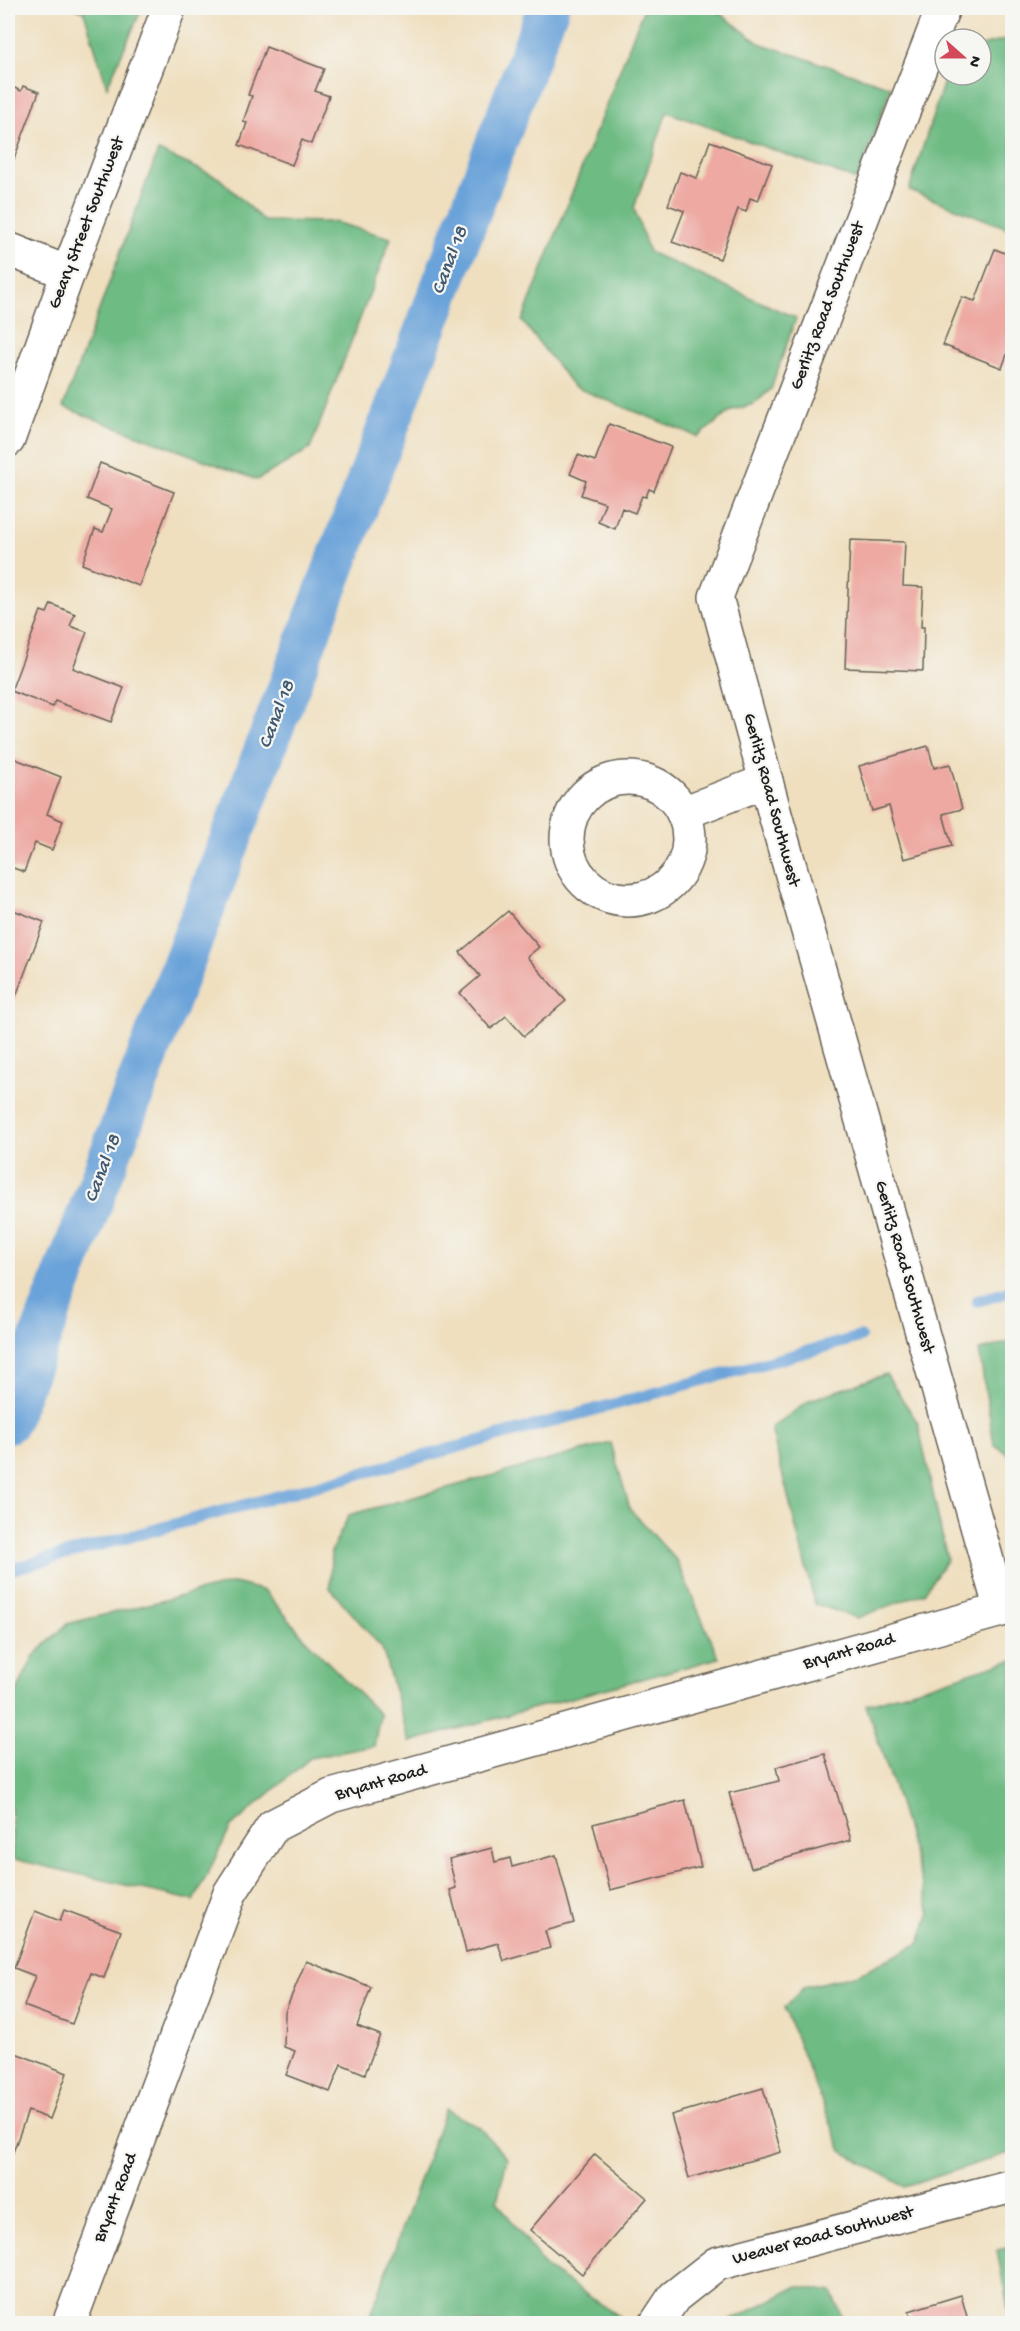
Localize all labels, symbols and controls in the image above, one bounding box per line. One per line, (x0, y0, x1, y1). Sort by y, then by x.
north arrow (933, 27, 993, 87)
text: N (963, 53, 984, 70)
street label: Geary Street Southwest (44, 132, 130, 312)
street label: Gerlitz Road Southwest (786, 217, 870, 393)
water label: Canal 18 (428, 223, 475, 298)
water label: Canal 18 (255, 677, 302, 752)
street label: Gerlitz Road Southwest (738, 711, 805, 890)
water label: Canal 18 (81, 1131, 128, 1206)
street label: Gerlitz Road Southwest (869, 1178, 939, 1357)
street label: Bryant Road (800, 1629, 898, 1675)
street label: Bryant Road (332, 1760, 430, 1806)
street label: Bryant Road (89, 2149, 143, 2247)
street label: Weaver Road Southwest (730, 2201, 917, 2270)

